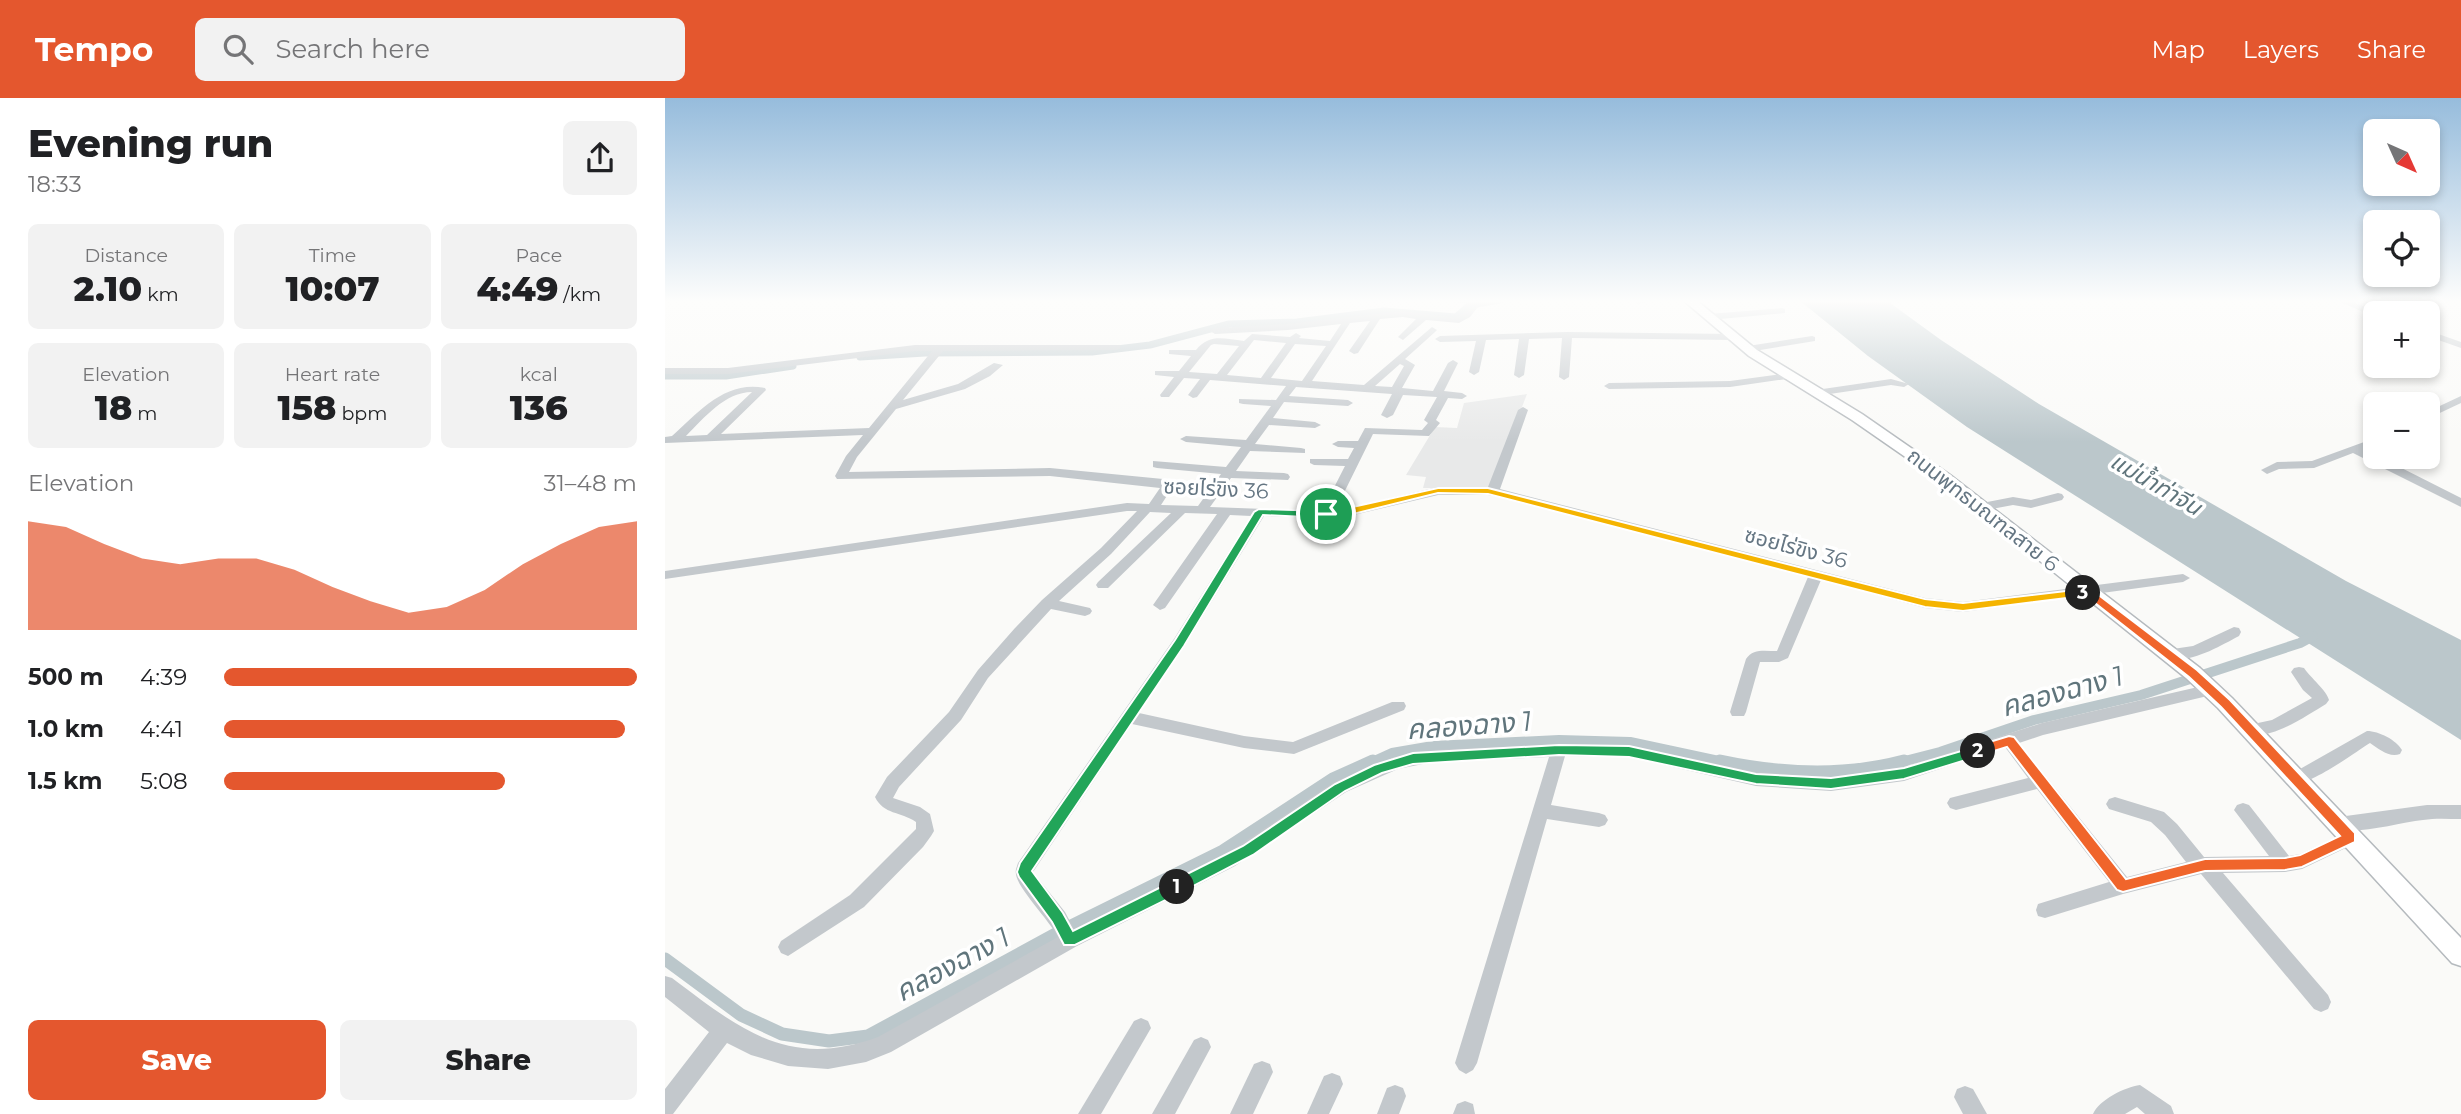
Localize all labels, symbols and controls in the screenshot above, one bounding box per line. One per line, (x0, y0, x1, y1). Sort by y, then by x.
search box (195, 18, 685, 81)
text: Tempo (35, 29, 153, 69)
icon: search (219, 30, 257, 68)
text: Search here (275, 33, 430, 65)
text: Map (2151, 35, 2205, 64)
text: Layers (2243, 35, 2319, 64)
text: Share (2357, 35, 2426, 64)
north arrow (2363, 119, 2439, 196)
map controls (2363, 119, 2440, 469)
text: Evening run (28, 120, 273, 167)
button: share (563, 121, 637, 195)
text: 18:33 (28, 170, 82, 198)
button: locate (2363, 210, 2440, 287)
text: Distance (84, 244, 168, 267)
text: Time (309, 244, 356, 267)
text: Pace (516, 244, 562, 267)
text: 2.10 (74, 267, 142, 310)
text: 10:07 (285, 267, 380, 310)
text: 4:49 (476, 267, 558, 310)
text: km (142, 283, 179, 306)
text: /km (558, 283, 601, 306)
button: + (2363, 301, 2440, 378)
text: Elevation (82, 363, 170, 386)
text: Heart rate (285, 363, 380, 386)
text: kcal (520, 363, 558, 386)
text: 18 (95, 386, 132, 429)
text: 158 (278, 386, 336, 429)
text: 136 (510, 386, 568, 429)
button: − (2363, 392, 2440, 469)
text: m (132, 402, 158, 425)
text: bpm (336, 402, 387, 425)
street label: ถนนพุทธมณฑลสาย 6 (1902, 443, 2064, 578)
water label: แม่น้ำท่าจีน (2106, 445, 2209, 522)
text: Elevation (28, 469, 134, 497)
text: 31–48 m (544, 469, 637, 497)
street label: ซอยไร่ขิง 36 (1163, 473, 1270, 504)
pin (1296, 484, 1356, 544)
icon: arrive (1307, 495, 1345, 533)
street label: ซอยไร่ขิง 36 (1742, 522, 1851, 573)
pin: 3 (2065, 575, 2101, 610)
text: 3 (2077, 581, 2088, 604)
water label: คลองฉาง 1 (1997, 658, 2127, 724)
text: 500 m (28, 663, 104, 691)
text: 4:39 (140, 663, 187, 691)
water label: คลองฉาง 1 (1405, 704, 1533, 746)
text: 1.0 km (28, 715, 104, 743)
text: 4:41 (140, 715, 183, 743)
pin: 2 (1961, 734, 1995, 768)
text: 2 (1972, 739, 1983, 762)
text: 1.5 km (28, 767, 102, 795)
text: 5:08 (140, 767, 188, 795)
pin: 1 (1159, 870, 1195, 904)
text: 1 (1173, 875, 1180, 898)
water label: คลองฉาง 1 (889, 920, 1015, 1008)
button: Save (28, 1020, 326, 1100)
button: Share (340, 1020, 637, 1100)

